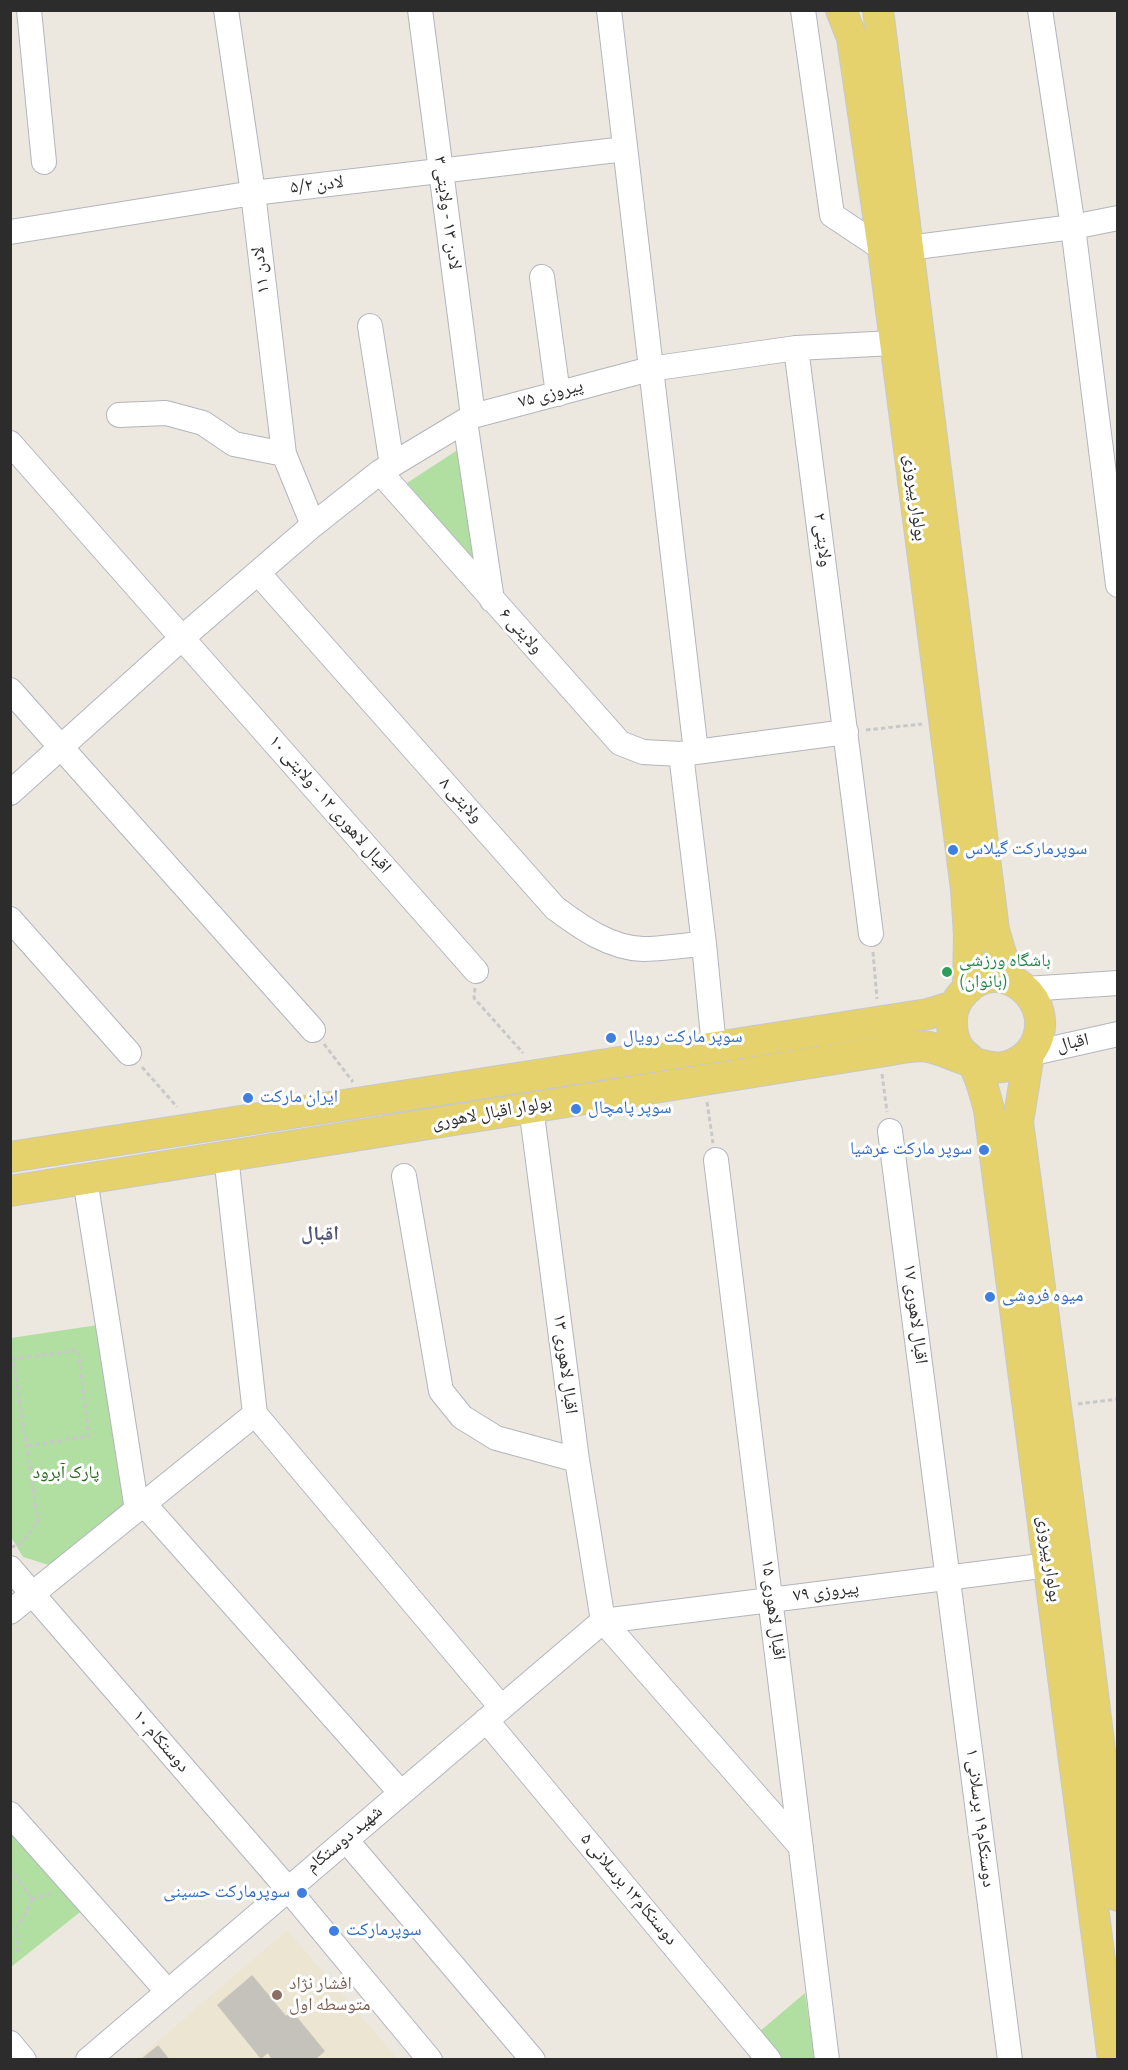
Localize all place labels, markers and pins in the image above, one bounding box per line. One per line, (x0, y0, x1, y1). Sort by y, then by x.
place label: سوپرمارکت گیلاس (965, 839, 1087, 861)
marker: سوپرمارکت گیلاس (946, 843, 960, 857)
place label: باشگاه ورزشی (بانوان) (959, 951, 1051, 994)
marker: باشگاه ورزشی (بانوان) (940, 965, 954, 979)
place label: سوپر مارکت رویال (623, 1027, 743, 1049)
marker: سوپر مارکت رویال (604, 1031, 618, 1045)
place label: ایران مارکت (260, 1087, 338, 1109)
marker: ایران مارکت (241, 1091, 255, 1105)
place label: سوپر‌ پامچال (588, 1098, 672, 1120)
marker: سوپر‌ پامچال (569, 1102, 583, 1116)
place label: سوپر مارکت عرشیا (850, 1139, 972, 1161)
marker: سوپر مارکت عرشیا (977, 1143, 991, 1157)
place label: میوه فروشی (1002, 1286, 1084, 1308)
marker: میوه فروشی (983, 1290, 997, 1304)
place label: سوپرمارکت حسینی (163, 1882, 290, 1904)
marker: سوپرمارکت حسینی (295, 1886, 309, 1900)
place label: سوپرمارکت (346, 1920, 422, 1942)
marker: سوپرمارکت (327, 1924, 341, 1938)
place label: افشار نژاد متوسطه اول (289, 1974, 370, 2016)
marker: افشار نژاد متوسطه اول (270, 1988, 284, 2002)

